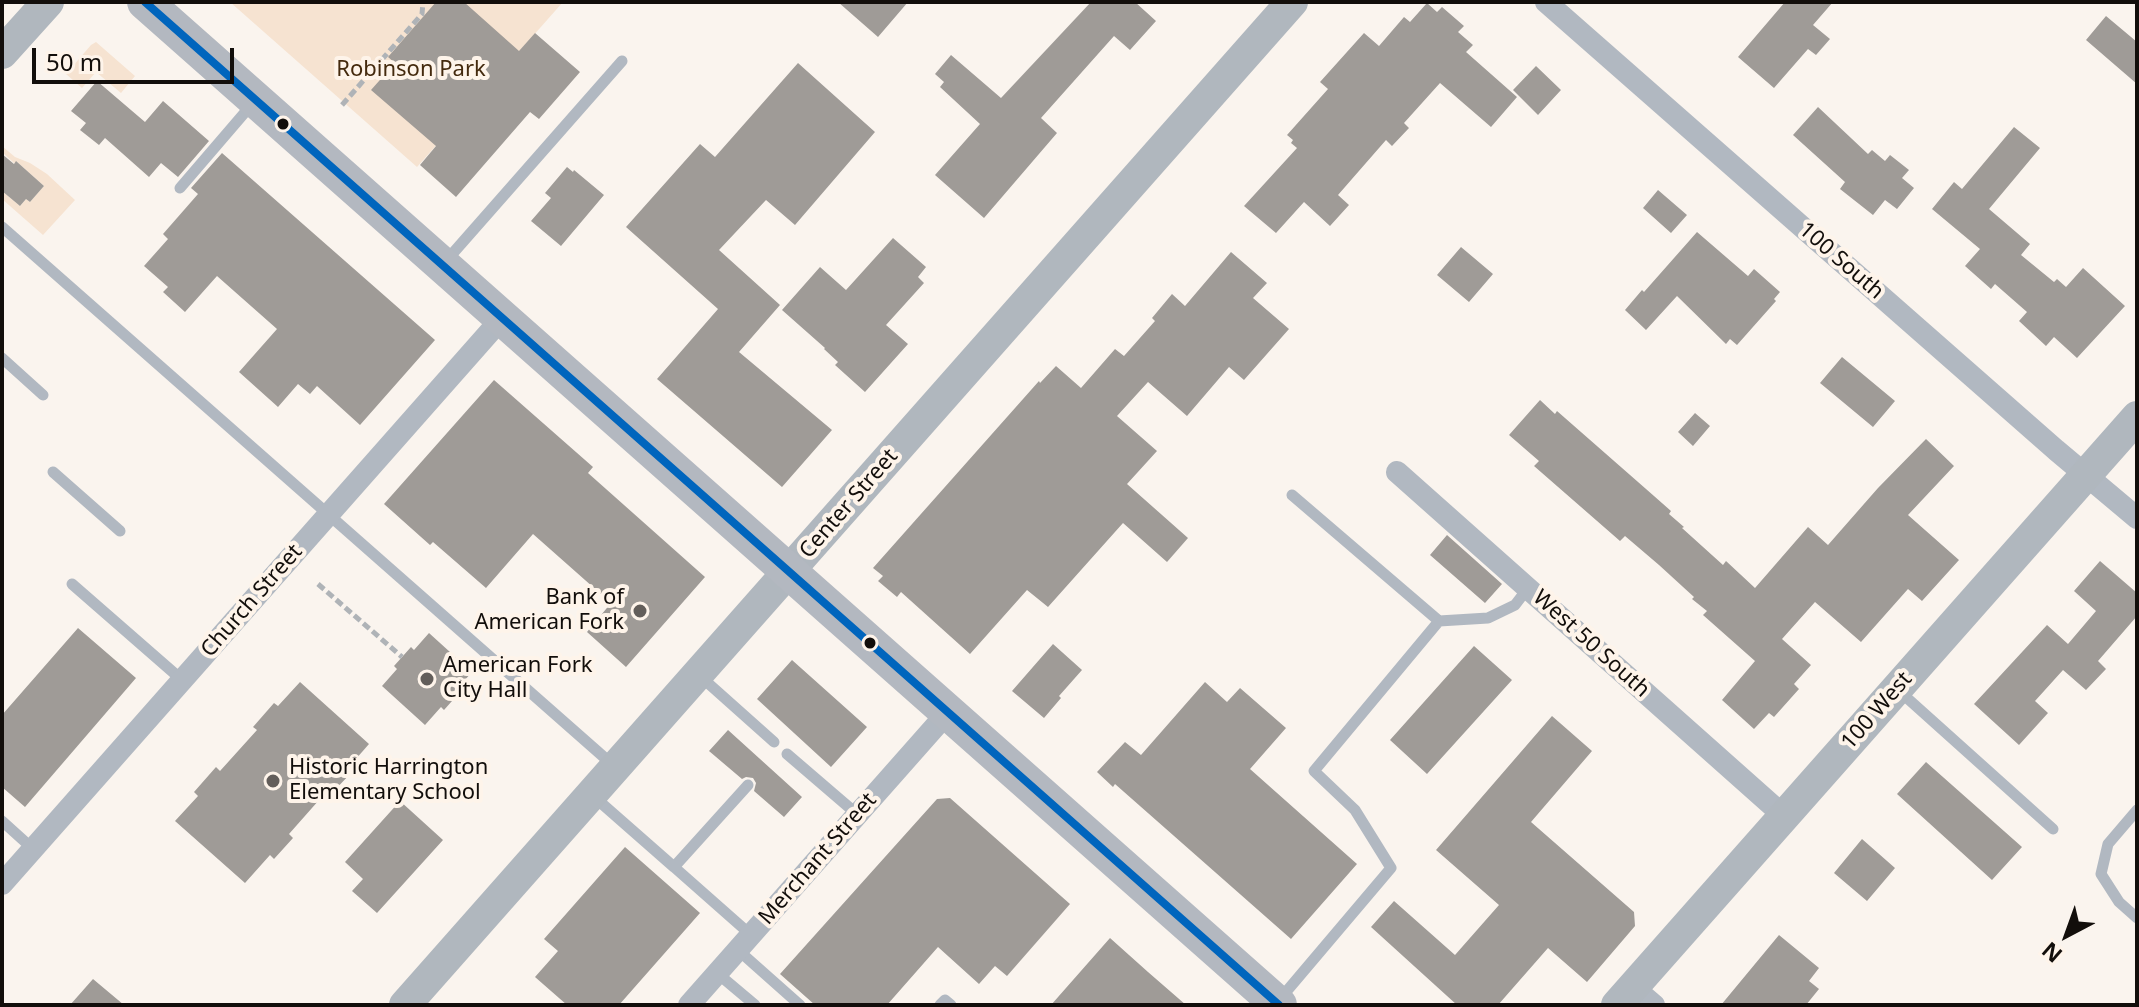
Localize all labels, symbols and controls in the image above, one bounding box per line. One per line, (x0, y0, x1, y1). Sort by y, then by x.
scale bar (36, 32, 238, 82)
text: 50 m (46, 45, 102, 78)
park label: Robinson Park (336, 57, 486, 83)
unlabelled marker (275, 116, 291, 132)
street label: 100 South (1793, 217, 1889, 305)
street label: Center Street (794, 444, 904, 564)
street label: Church Street (196, 539, 308, 663)
place label: Bank of American Fork (474, 585, 624, 636)
street label: West 50 South (1527, 585, 1655, 703)
marker: Bank of American Fork (631, 602, 649, 620)
unlabelled marker (862, 635, 878, 651)
place label: American Fork City Hall (443, 653, 593, 704)
street label: 100 West (1836, 667, 1918, 755)
marker: American Fork City Hall (418, 670, 436, 688)
place label: Historic Harrington Elementary School (289, 755, 488, 806)
marker: Historic Harrington Elementary School (264, 772, 282, 790)
street label: Merchant Street (754, 788, 882, 930)
north arrow (2027, 895, 2107, 975)
text: N (2035, 936, 2068, 970)

